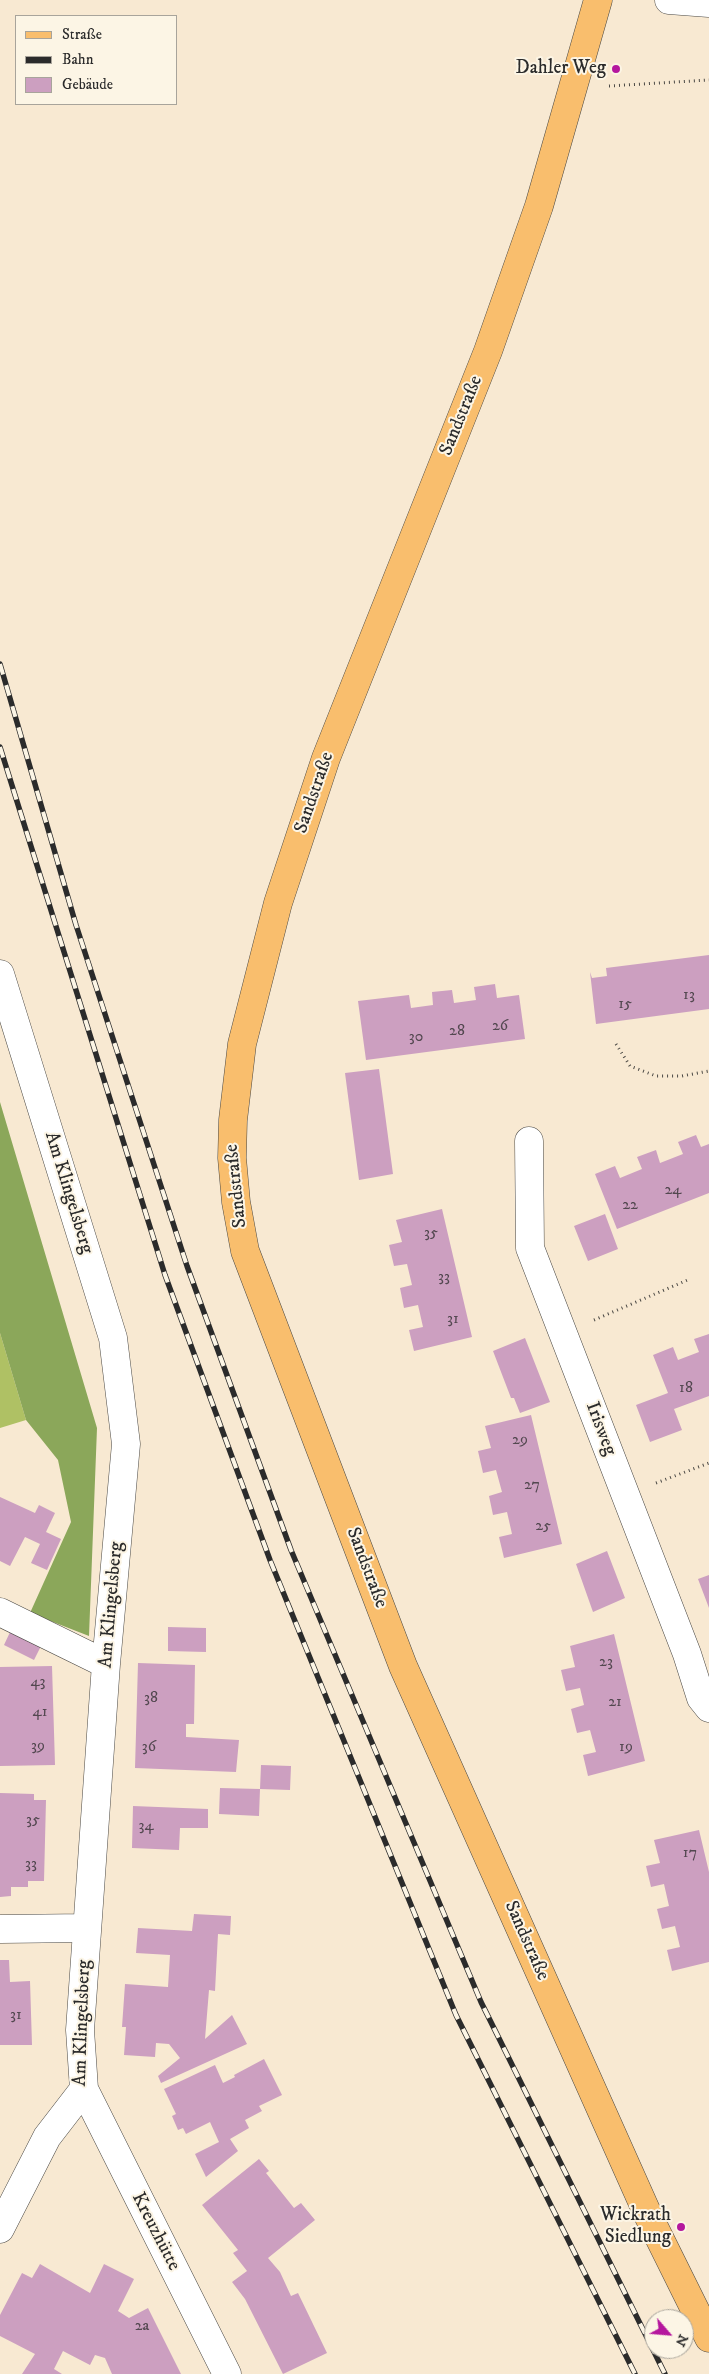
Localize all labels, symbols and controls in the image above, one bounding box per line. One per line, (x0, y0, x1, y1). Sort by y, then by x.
legend (15, 15, 178, 105)
text: Straße (62, 25, 102, 44)
text: Bahn (62, 50, 94, 69)
place label: Dahler Weg (516, 58, 606, 80)
marker: Dahler Weg (610, 63, 622, 75)
text: Gebäude (62, 75, 113, 94)
street label: Sandstraße (436, 373, 488, 459)
street label: Sandstraße (290, 749, 340, 837)
house number: 13 (683, 986, 695, 1006)
house number: 15 (618, 995, 632, 1015)
house number: 26 (492, 1017, 508, 1037)
house number: 28 (449, 1022, 465, 1042)
house number: 30 (409, 1028, 423, 1048)
street label: Am Klingelsberg (39, 1129, 97, 1257)
street label: Sandstraße (221, 1143, 253, 1229)
house number: 24 (664, 1181, 682, 1201)
house number: 22 (622, 1196, 638, 1216)
house number: 35 (424, 1224, 438, 1244)
house number: 33 (438, 1268, 450, 1288)
house number: 31 (447, 1310, 459, 1330)
house number: 18 (679, 1379, 693, 1399)
street label: Irisweg (579, 1399, 621, 1459)
house number: 29 (512, 1431, 528, 1451)
house number: 27 (524, 1476, 540, 1496)
house number: 25 (535, 1517, 551, 1537)
street label: Sandstraße (340, 1525, 392, 1611)
street label: Am Klingelsberg (95, 1541, 129, 1669)
house number: 23 (599, 1653, 613, 1673)
house number: 43 (30, 1673, 46, 1693)
house number: 38 (144, 1689, 158, 1709)
house number: 21 (608, 1693, 622, 1713)
house number: 41 (32, 1703, 48, 1723)
house number: 39 (31, 1737, 45, 1757)
house number: 36 (142, 1738, 156, 1758)
house number: 19 (619, 1738, 633, 1758)
house number: 35 (26, 1811, 40, 1831)
house number: 34 (138, 1817, 154, 1837)
house number: 17 (683, 1844, 697, 1864)
house number: 33 (25, 1855, 37, 1875)
street label: Sandstraße (498, 1898, 554, 1984)
street label: Am Klingelsberg (69, 1959, 97, 2087)
house number: 31 (10, 2006, 22, 2026)
street label: Kreuzhütte (126, 2189, 184, 2275)
place label: Wickrath Siedlung (600, 2205, 671, 2249)
marker: Wickrath Siedlung (675, 2221, 687, 2233)
north arrow (644, 2309, 694, 2359)
house number: 2a (135, 2317, 149, 2337)
text: N (671, 2331, 692, 2350)

